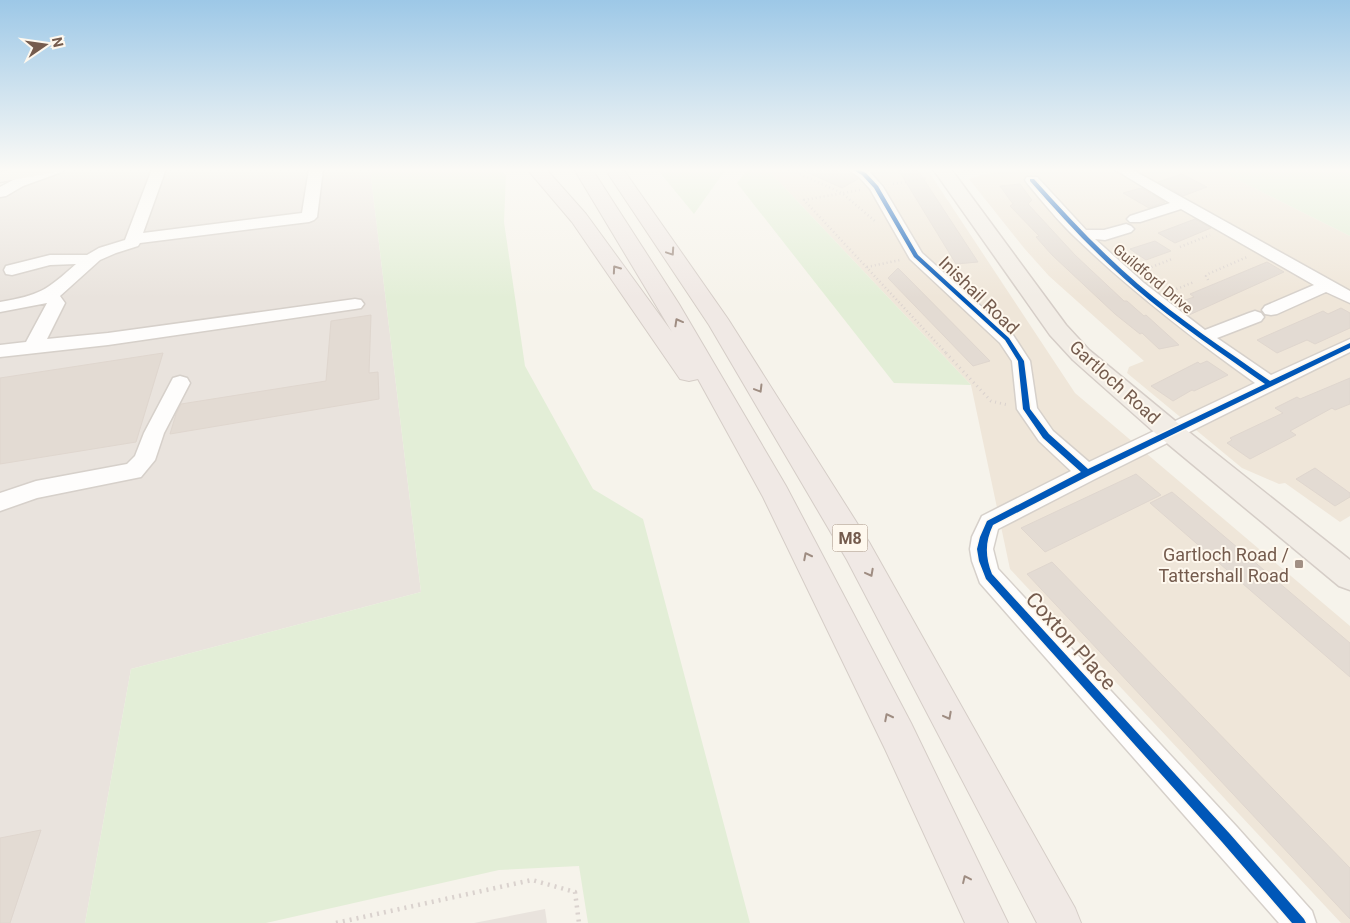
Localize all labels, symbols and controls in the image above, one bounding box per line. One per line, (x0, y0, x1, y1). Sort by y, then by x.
north arrow (20, 20, 70, 70)
text: N (49, 35, 67, 49)
street label: Guildford Drive (1109, 240, 1197, 318)
one-way arrow (665, 247, 674, 256)
street label: Inishail Road (935, 252, 1023, 338)
one-way arrow (613, 265, 622, 275)
one-way arrow (674, 318, 684, 327)
street label: Gartloch Road (1066, 336, 1164, 428)
one-way arrow (753, 383, 763, 392)
road number: M8 (832, 524, 868, 552)
place label: Gartloch Road / Tattershall Road (1159, 544, 1289, 586)
one-way arrow (803, 552, 813, 561)
marker: Gartloch Road / Tattershall Road (1293, 558, 1305, 570)
one-way arrow (864, 568, 874, 577)
street label: Coxton Place (1021, 587, 1121, 695)
one-way arrow (942, 710, 952, 719)
one-way arrow (884, 713, 894, 722)
one-way arrow (962, 875, 972, 884)

